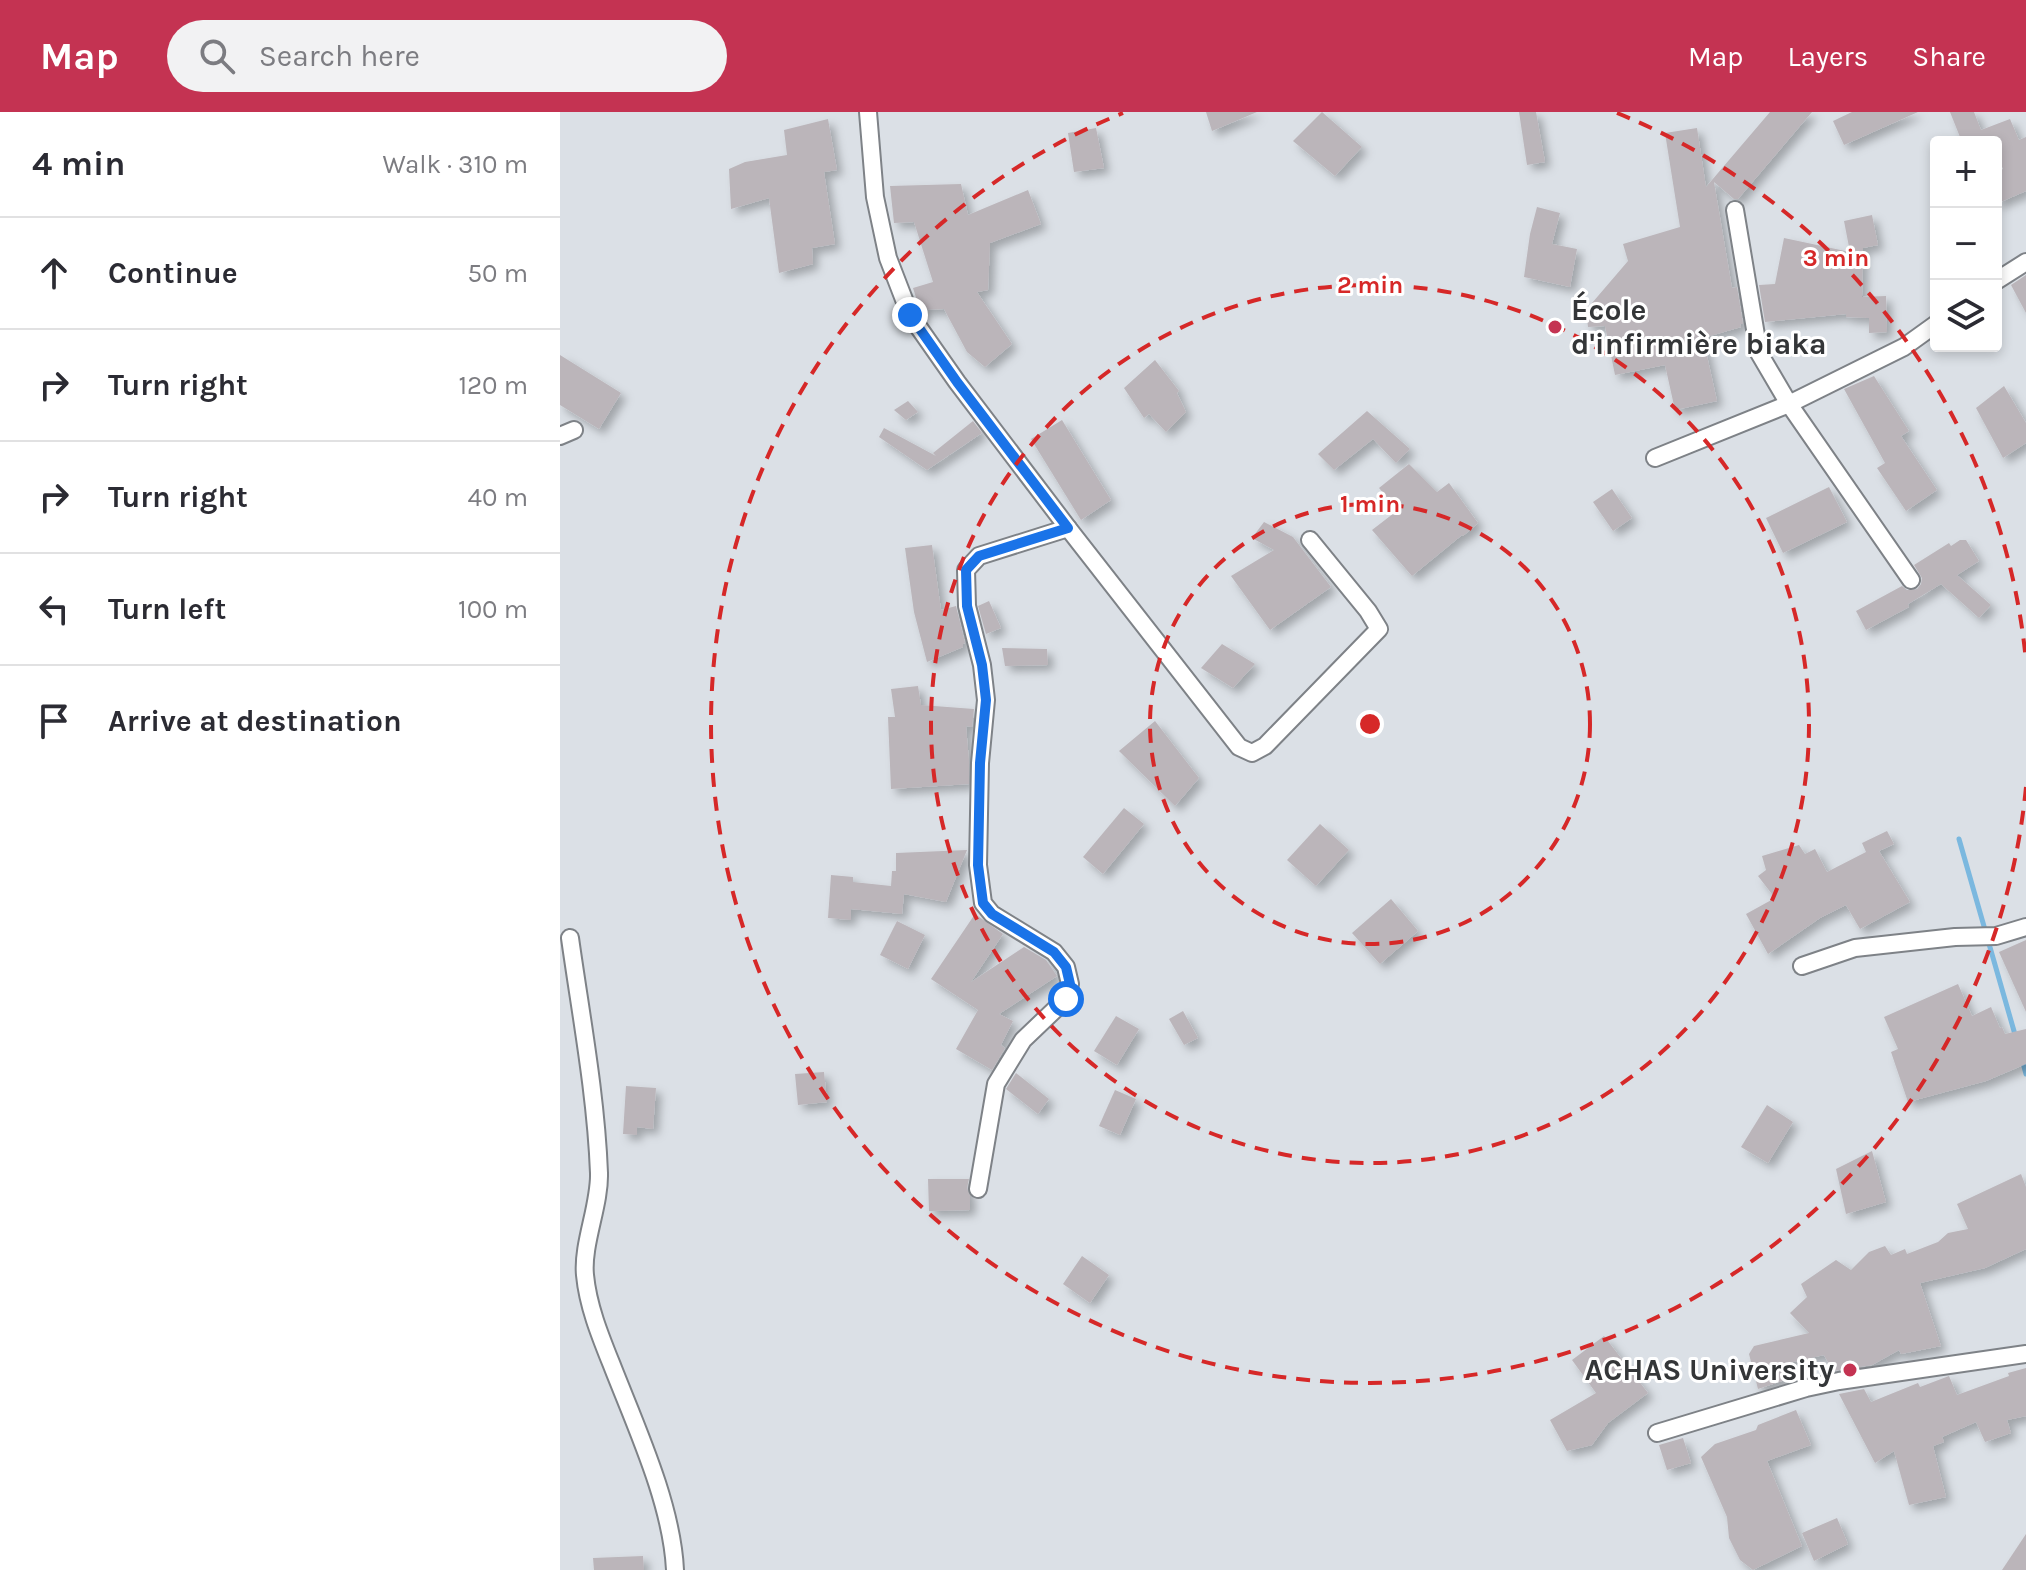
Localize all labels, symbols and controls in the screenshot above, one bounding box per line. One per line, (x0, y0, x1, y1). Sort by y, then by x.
search box (167, 20, 727, 92)
text: Map (40, 34, 119, 79)
icon: search (195, 34, 239, 78)
text: Search here (259, 38, 420, 74)
text: Map (1688, 40, 1743, 73)
text: Layers (1787, 40, 1868, 73)
text: Share (1912, 40, 1986, 73)
map controls (1930, 136, 2002, 352)
button: + (1930, 136, 2002, 208)
text: 4 min (32, 144, 125, 184)
text: Walk · 310 m (382, 149, 528, 180)
button: − (1930, 208, 2002, 280)
text: 3 min (1803, 244, 1869, 272)
icon: ahead (32, 251, 76, 295)
text: Continue (108, 255, 238, 291)
text: 50 m (467, 258, 528, 289)
text: 2 min (1337, 271, 1403, 299)
button: layers (1930, 280, 2002, 352)
place label: École d'infirmière biaka (1571, 290, 1827, 362)
route end (892, 297, 928, 333)
marker: École d'infirmière biaka (1546, 318, 1564, 336)
icon: right (32, 363, 76, 407)
text: Turn right (108, 367, 248, 403)
text: 120 m (458, 370, 528, 401)
icon: right (32, 475, 76, 519)
text: Turn right (108, 479, 248, 515)
text: 40 m (468, 482, 528, 513)
text: 1 min (1340, 490, 1400, 518)
icon: left (32, 587, 76, 631)
text: Turn left (108, 591, 226, 627)
text: 100 m (458, 594, 528, 625)
icon: arrive (32, 699, 76, 743)
text: Arrive at destination (108, 703, 402, 739)
centre of rings (1356, 710, 1384, 738)
route start (1048, 981, 1084, 1017)
place label: ACHAS University (1585, 1352, 1834, 1388)
marker: ACHAS University (1841, 1361, 1859, 1379)

